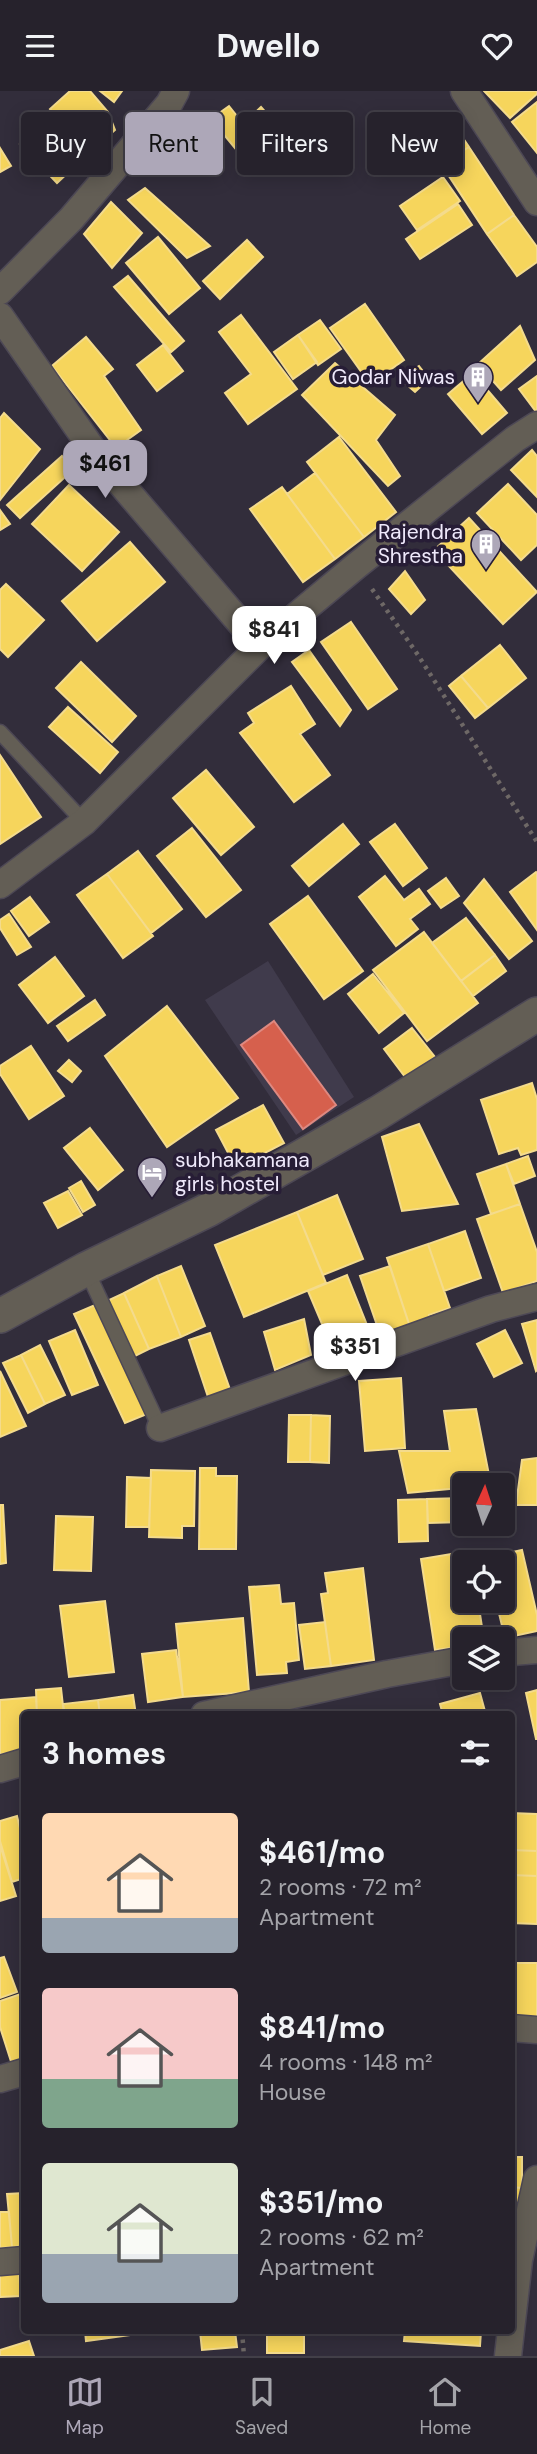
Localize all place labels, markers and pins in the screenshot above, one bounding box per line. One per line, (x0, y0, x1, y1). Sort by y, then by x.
building icon: Godar Niwas (461, 360, 495, 404)
place label: Godar Niwas (332, 363, 455, 391)
pin: $461 (64, 441, 146, 500)
place label: Rajendra Shrestha (378, 518, 463, 570)
building icon: Rajendra Shrestha (469, 527, 503, 571)
pin: $841 (233, 607, 315, 666)
place label: subhakamana girls hostel (175, 1146, 310, 1198)
hotel icon: subhakamana girls hostel (135, 1155, 169, 1199)
pin: $351 (314, 1323, 396, 1383)

